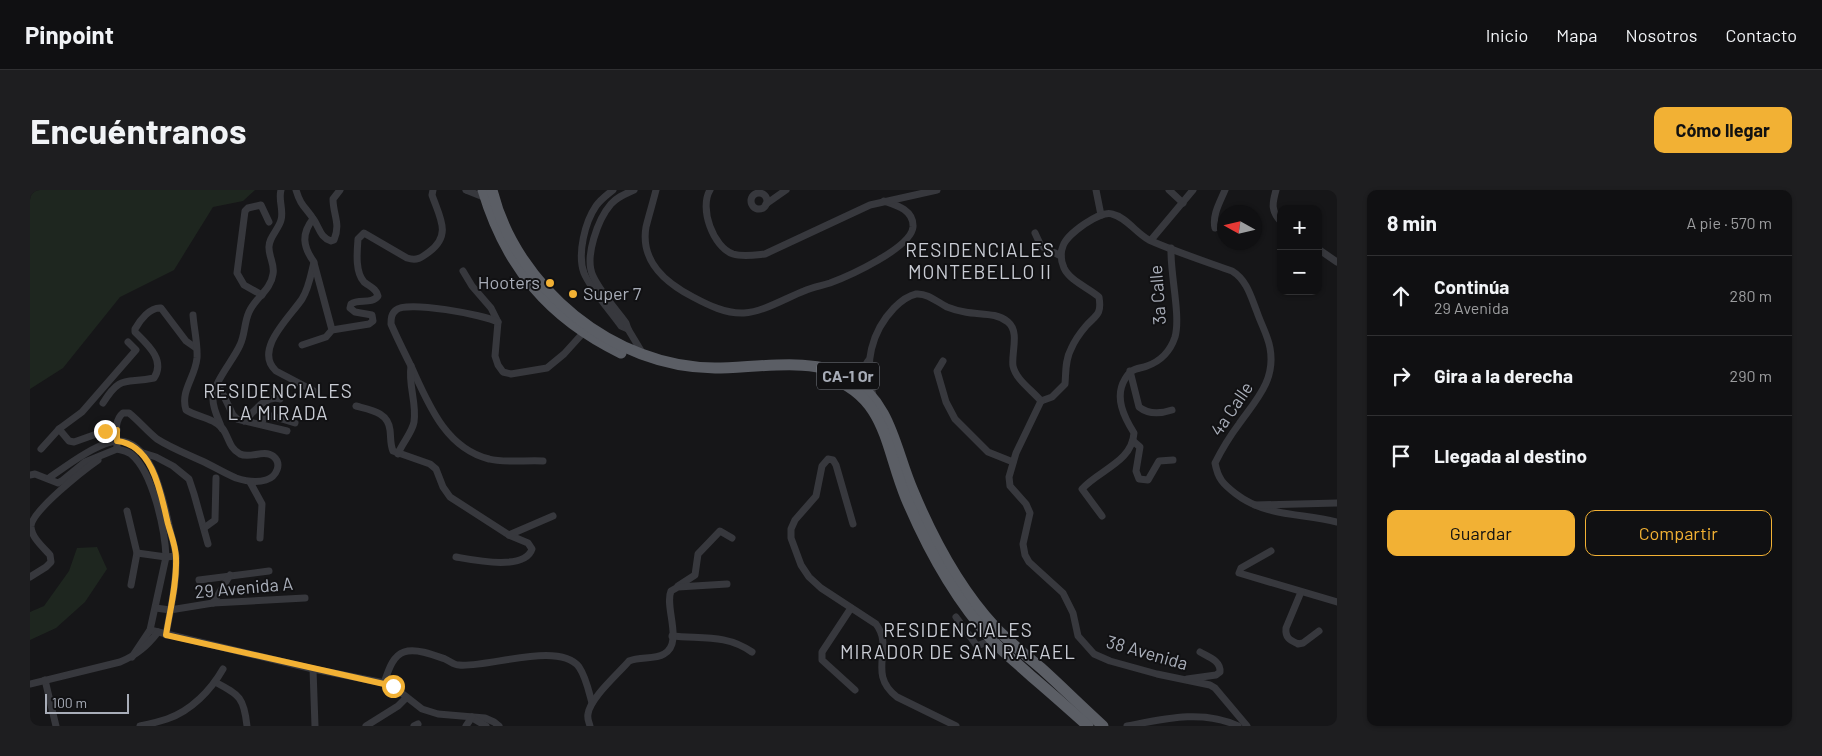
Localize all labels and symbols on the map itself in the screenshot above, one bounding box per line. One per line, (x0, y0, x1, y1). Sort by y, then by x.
north arrow (1217, 205, 1262, 250)
district label: RESIDENCIALES MONTEBELLO II (905, 238, 1055, 283)
street label: 3a Calle (1144, 264, 1170, 326)
place label: Hooters (478, 271, 540, 293)
marker: Hooters (544, 277, 556, 289)
place label: Super 7 (583, 282, 642, 304)
marker: Super 7 (567, 288, 579, 300)
road number: CA-1 Or (817, 362, 879, 390)
street label: 4a Calle (1205, 377, 1257, 440)
district label: RESIDENCIALES LA MIRADA (203, 379, 353, 424)
route end (94, 420, 117, 443)
street label: 29 Avenida A (194, 572, 294, 602)
district label: RESIDENCIALES MIRADOR DE SAN RAFAEL (840, 618, 1076, 663)
street label: 38 Avenida (1104, 630, 1191, 674)
route start (382, 675, 405, 698)
scale bar (45, 691, 129, 714)

